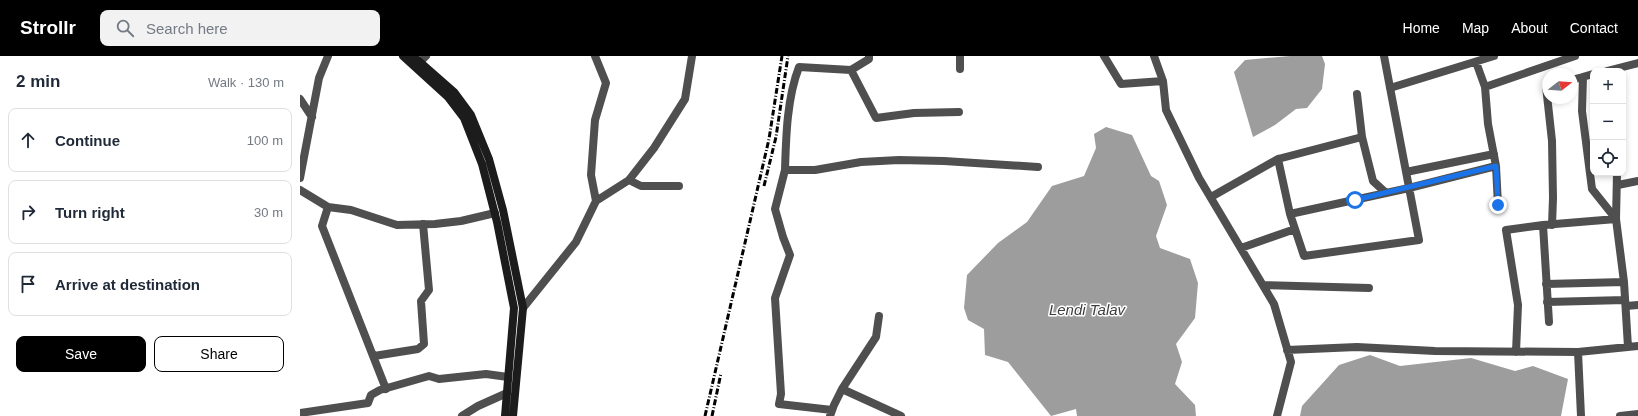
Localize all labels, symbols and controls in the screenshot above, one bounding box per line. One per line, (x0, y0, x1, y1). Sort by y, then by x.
search box (100, 10, 380, 46)
text: Strollr (20, 17, 76, 38)
icon: search (114, 17, 136, 39)
text: Search here (146, 20, 228, 37)
text: Home (1403, 20, 1440, 36)
text: Map (1462, 20, 1489, 36)
text: About (1511, 20, 1548, 36)
text: Contact (1570, 20, 1618, 36)
north arrow (1542, 68, 1578, 104)
map controls (1590, 68, 1626, 176)
button: + (1590, 68, 1626, 104)
text: 2 min (16, 72, 60, 91)
text: Walk · 130 m (208, 75, 284, 90)
button: − (1590, 104, 1626, 140)
icon: ahead (17, 129, 39, 151)
text: Continue (55, 132, 120, 149)
text: 100 m (247, 133, 283, 148)
button: locate (1590, 140, 1626, 176)
route start (1346, 191, 1364, 209)
route end (1489, 196, 1507, 214)
icon: right (17, 201, 39, 223)
text: Turn right (55, 204, 125, 221)
text: 30 m (254, 205, 283, 220)
icon: arrive (17, 273, 39, 295)
text: Arrive at destination (55, 276, 200, 293)
water label: Lendi Talav (1049, 301, 1127, 318)
button: Save (16, 336, 146, 372)
button: Share (154, 336, 284, 372)

